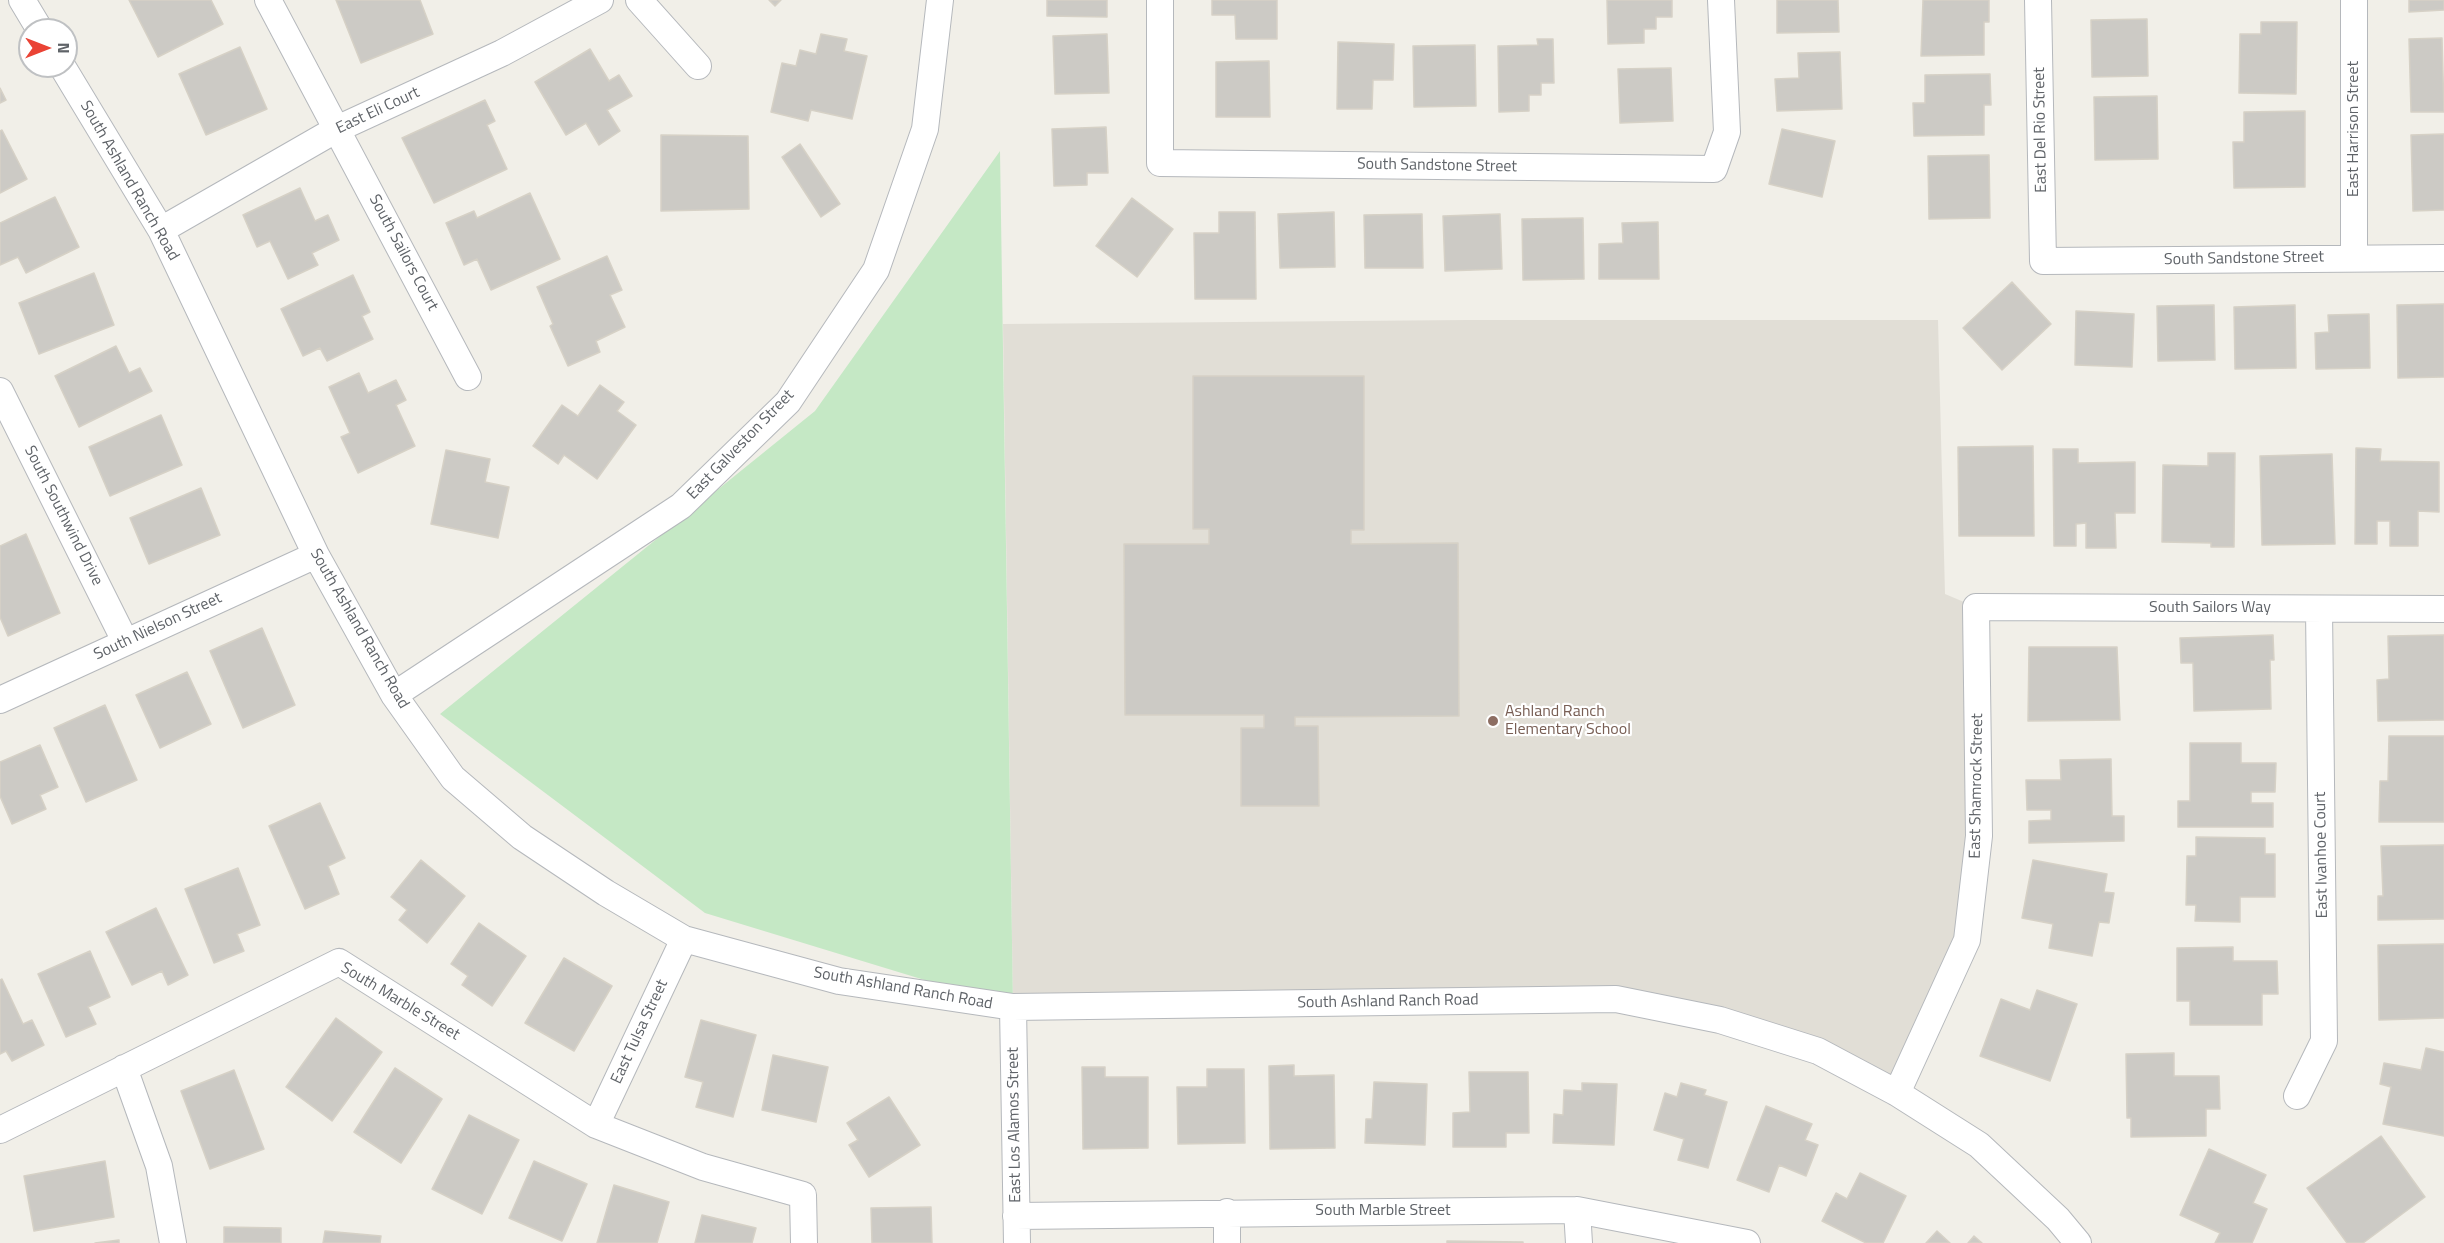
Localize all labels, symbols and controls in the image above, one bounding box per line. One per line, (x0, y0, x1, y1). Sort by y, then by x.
north arrow (18, 18, 78, 78)
text: N (52, 42, 76, 54)
street label: East Harrison Street (2344, 61, 2364, 197)
street label: East Del Rio Street (2030, 67, 2052, 193)
street label: East Eli Court (333, 83, 423, 139)
street label: South Ashland Ranch Road (75, 98, 183, 264)
street label: South Sandstone Street (1357, 155, 1517, 177)
street label: South Sailors Court (364, 192, 442, 314)
street label: South Sandstone Street (2164, 248, 2324, 270)
street label: East Galveston Street (684, 386, 798, 504)
street label: South Southwind Drive (19, 443, 107, 589)
street label: South Ashland Ranch Road (305, 546, 413, 712)
street label: South Nielson Street (91, 589, 225, 665)
street label: South Sailors Way (2149, 598, 2271, 618)
place label: Ashland Ranch Elementary School (1505, 702, 1631, 740)
street label: East Shamrock Street (1966, 713, 1988, 859)
marker: Ashland Ranch Elementary School (1486, 714, 1500, 728)
street label: East Ivanhoe Court (2311, 791, 2333, 919)
street label: South Marble Street (337, 959, 463, 1045)
street label: South Ashland Ranch Road (812, 964, 994, 1014)
street label: East Tulsa Street (607, 977, 673, 1087)
street label: South Ashland Ranch Road (1297, 991, 1479, 1013)
street label: East Los Alamos Street (1004, 1047, 1026, 1203)
street label: South Marble Street (1315, 1201, 1451, 1221)

